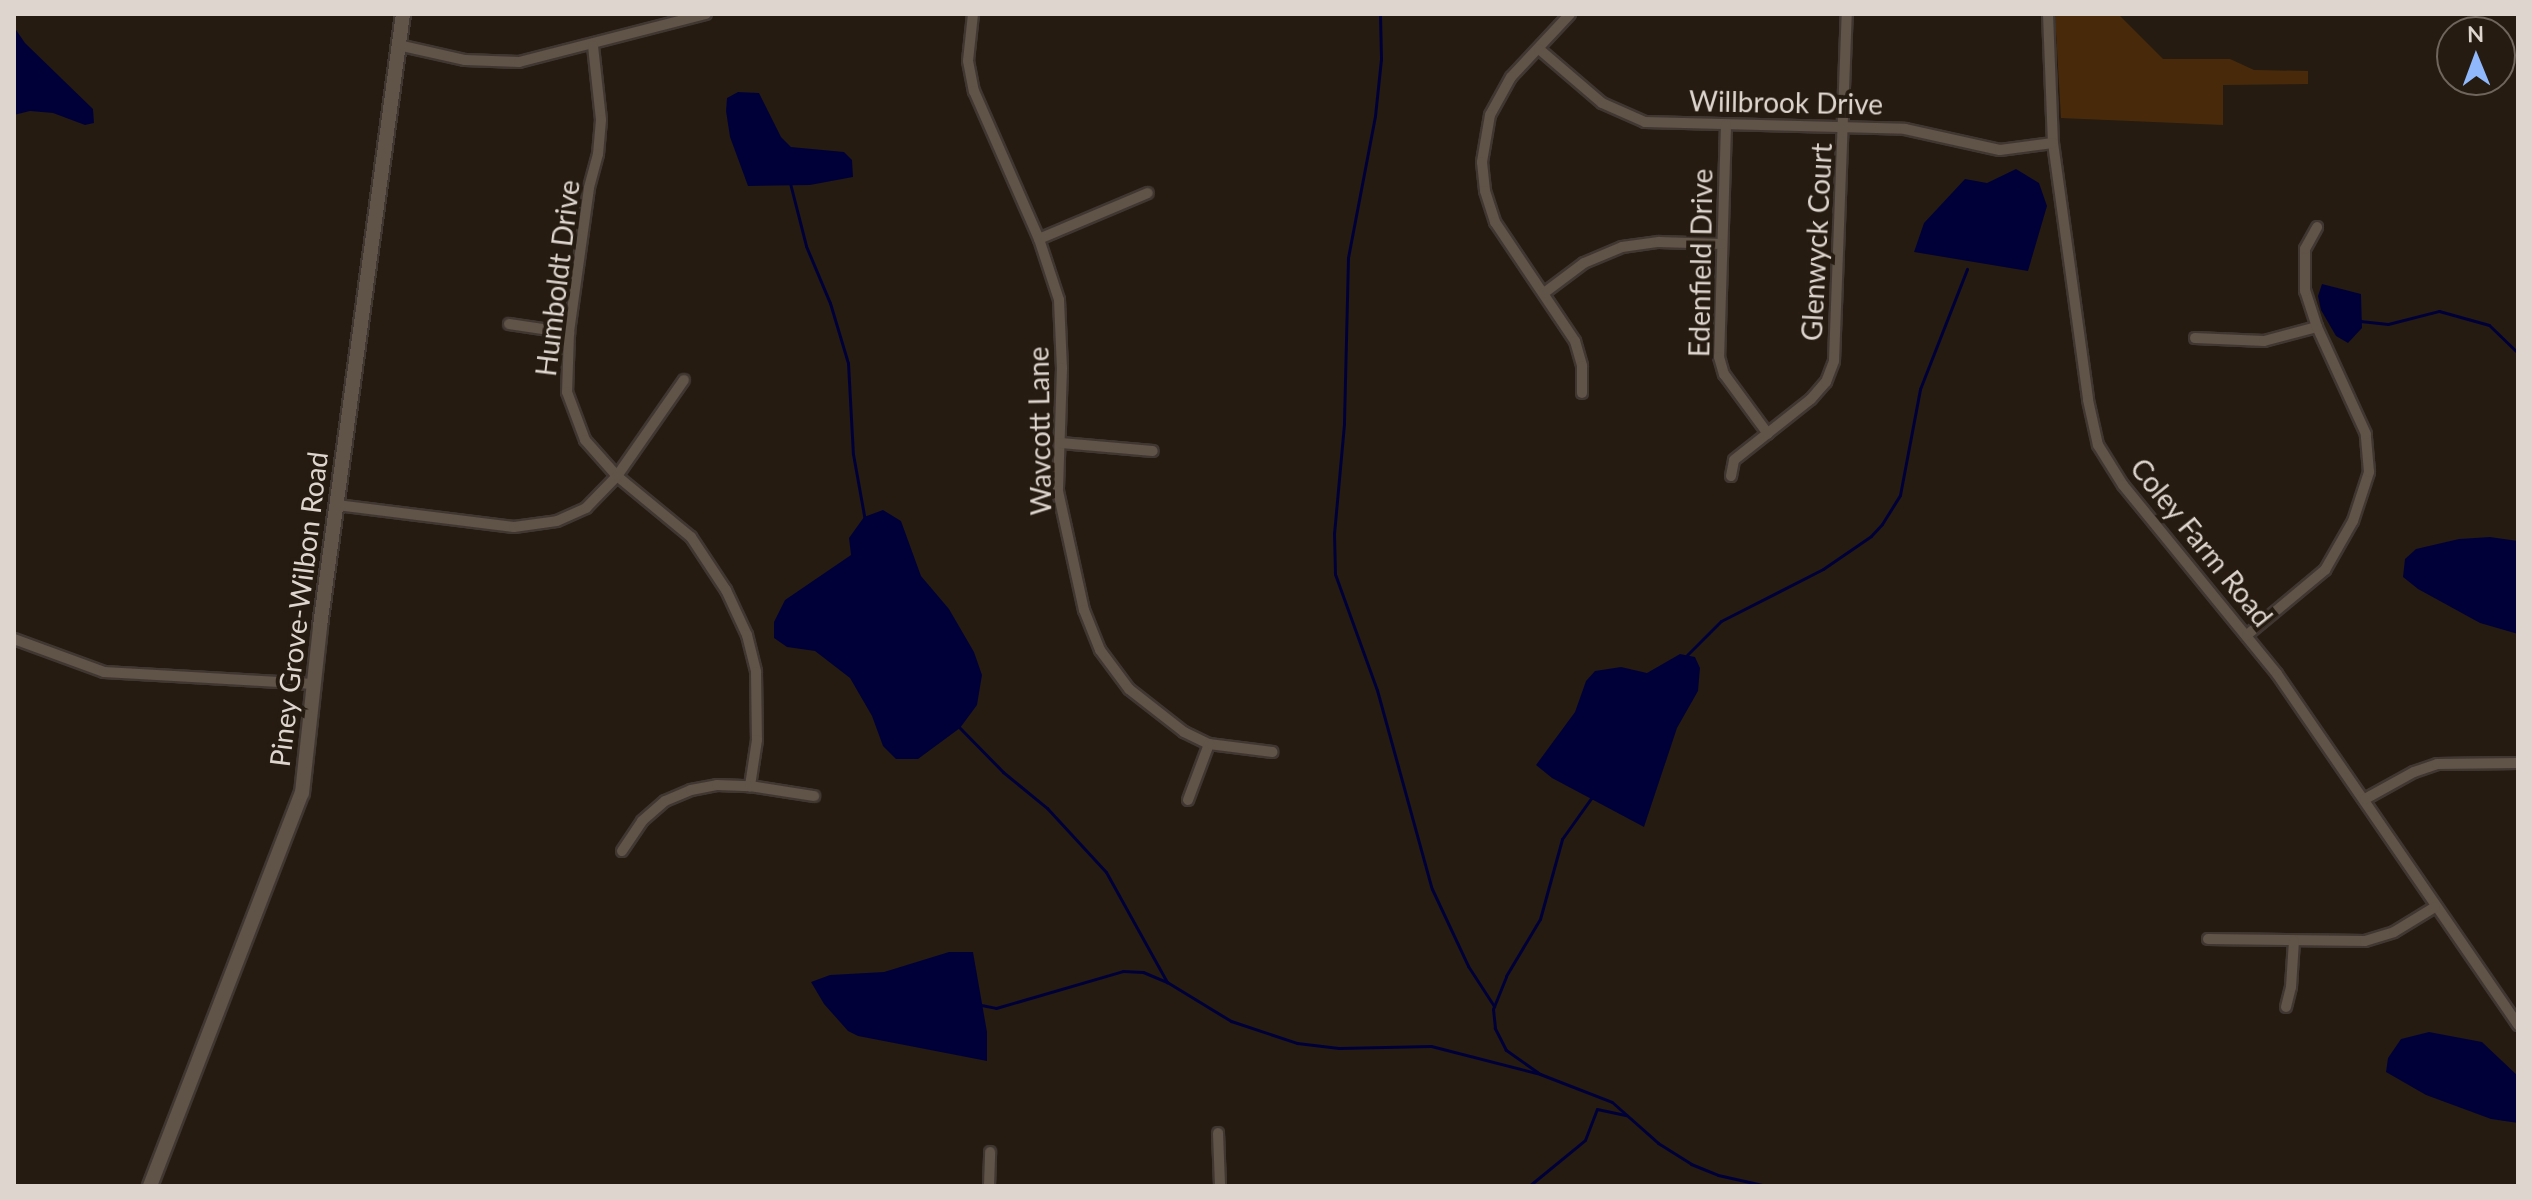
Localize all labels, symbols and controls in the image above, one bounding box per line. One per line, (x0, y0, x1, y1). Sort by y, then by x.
north arrow (2436, 16, 2516, 96)
text: N (2467, 20, 2484, 47)
street label: Willbrook Drive (1689, 84, 1883, 120)
street label: Glenwyck Court (1794, 142, 1838, 342)
street label: Edenfield Drive (1682, 168, 1718, 358)
street label: Humboldt Drive (528, 178, 586, 378)
street label: Wavcott Lane (1021, 346, 1057, 516)
street label: Piney Grove-Wilbon Road (262, 449, 334, 769)
street label: Coley Farm Road (2124, 451, 2280, 633)

